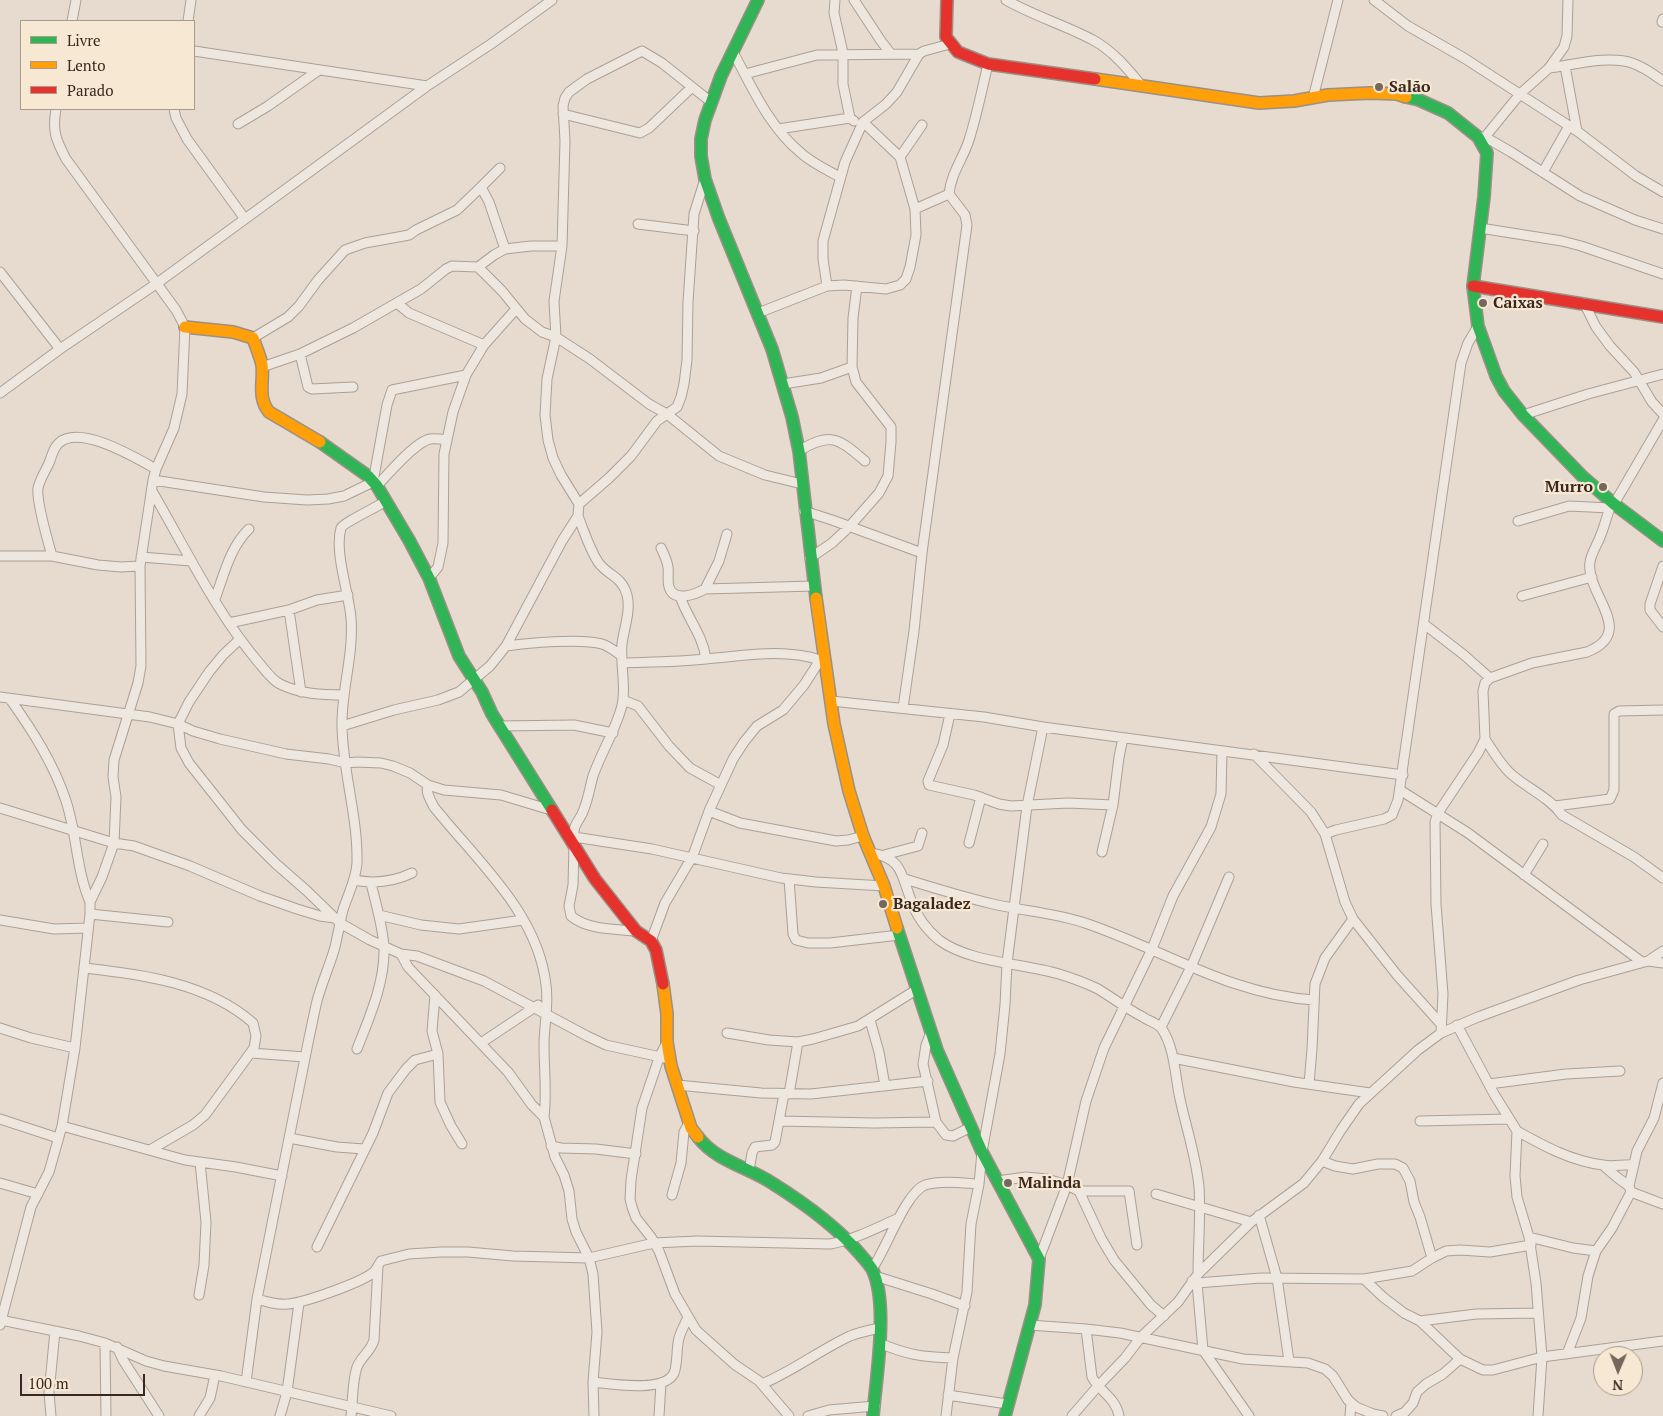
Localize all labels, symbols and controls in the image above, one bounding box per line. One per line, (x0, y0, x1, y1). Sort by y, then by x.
legend (20, 20, 195, 110)
text: Livre (67, 30, 101, 50)
text: Lento (67, 55, 106, 75)
place label: Salão (1389, 77, 1431, 97)
text: Parado (67, 80, 113, 100)
marker: Salão (1373, 81, 1385, 93)
place label: Caixas (1493, 293, 1543, 313)
marker: Caixas (1477, 297, 1489, 309)
place label: Murro (1545, 477, 1593, 497)
marker: Murro (1597, 481, 1609, 493)
place label: Bagaladez (893, 894, 971, 914)
marker: Bagaladez (877, 898, 889, 910)
place label: Malinda (1018, 1173, 1081, 1193)
marker: Malinda (1002, 1177, 1014, 1189)
north arrow (1593, 1346, 1643, 1396)
scale bar (22, 1364, 148, 1396)
text: 100 m (28, 1373, 69, 1393)
text: N (1612, 1376, 1623, 1395)

